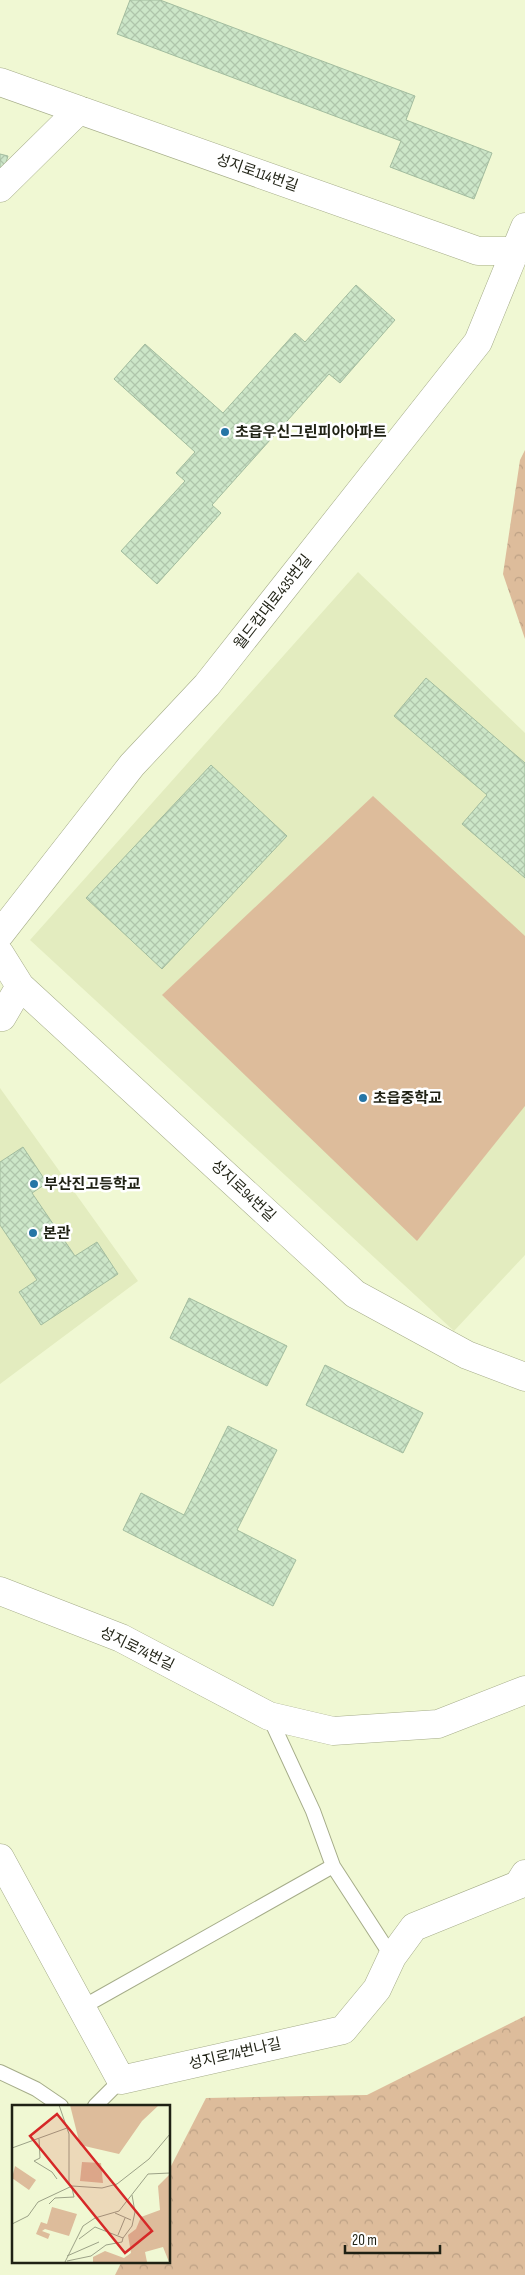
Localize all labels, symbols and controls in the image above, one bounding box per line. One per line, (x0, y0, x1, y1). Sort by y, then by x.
street label: 성지로114번길 (213, 150, 301, 196)
place label: 초읍우신그린피아아파트 (235, 423, 387, 442)
marker: 초읍우신그린피아아파트 (219, 426, 231, 438)
street label: 월드컵대로435번길 (230, 551, 316, 653)
place label: 초읍중학교 (373, 1089, 442, 1108)
marker: 초읍중학교 (357, 1092, 369, 1104)
street label: 성지로94번길 (207, 1156, 279, 1226)
place label: 부산진고등학교 (44, 1175, 141, 1194)
marker: 부산진고등학교 (28, 1178, 40, 1190)
place label: 본관 (43, 1224, 71, 1243)
marker: 본관 (27, 1227, 39, 1239)
street label: 성지로74번길 (97, 1623, 177, 1675)
street label: 성지로74번나길 (187, 2034, 283, 2074)
inset map (12, 2105, 170, 2262)
scale bar (345, 2222, 440, 2254)
text: 20 m (352, 2231, 377, 2250)

